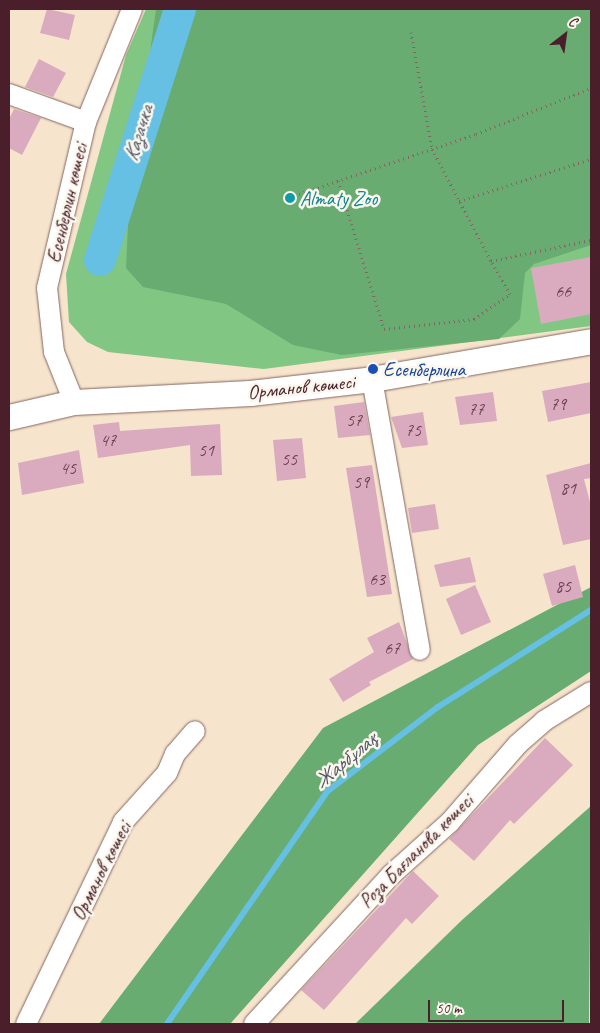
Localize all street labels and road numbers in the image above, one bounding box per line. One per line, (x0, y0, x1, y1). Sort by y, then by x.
street label: Есенберлин көшесі (42, 141, 92, 265)
street label: Орманов көшесі (246, 369, 356, 405)
street label: Роза Бағланова көшесі (354, 789, 478, 913)
street label: Орманов көшесі (66, 818, 136, 924)

